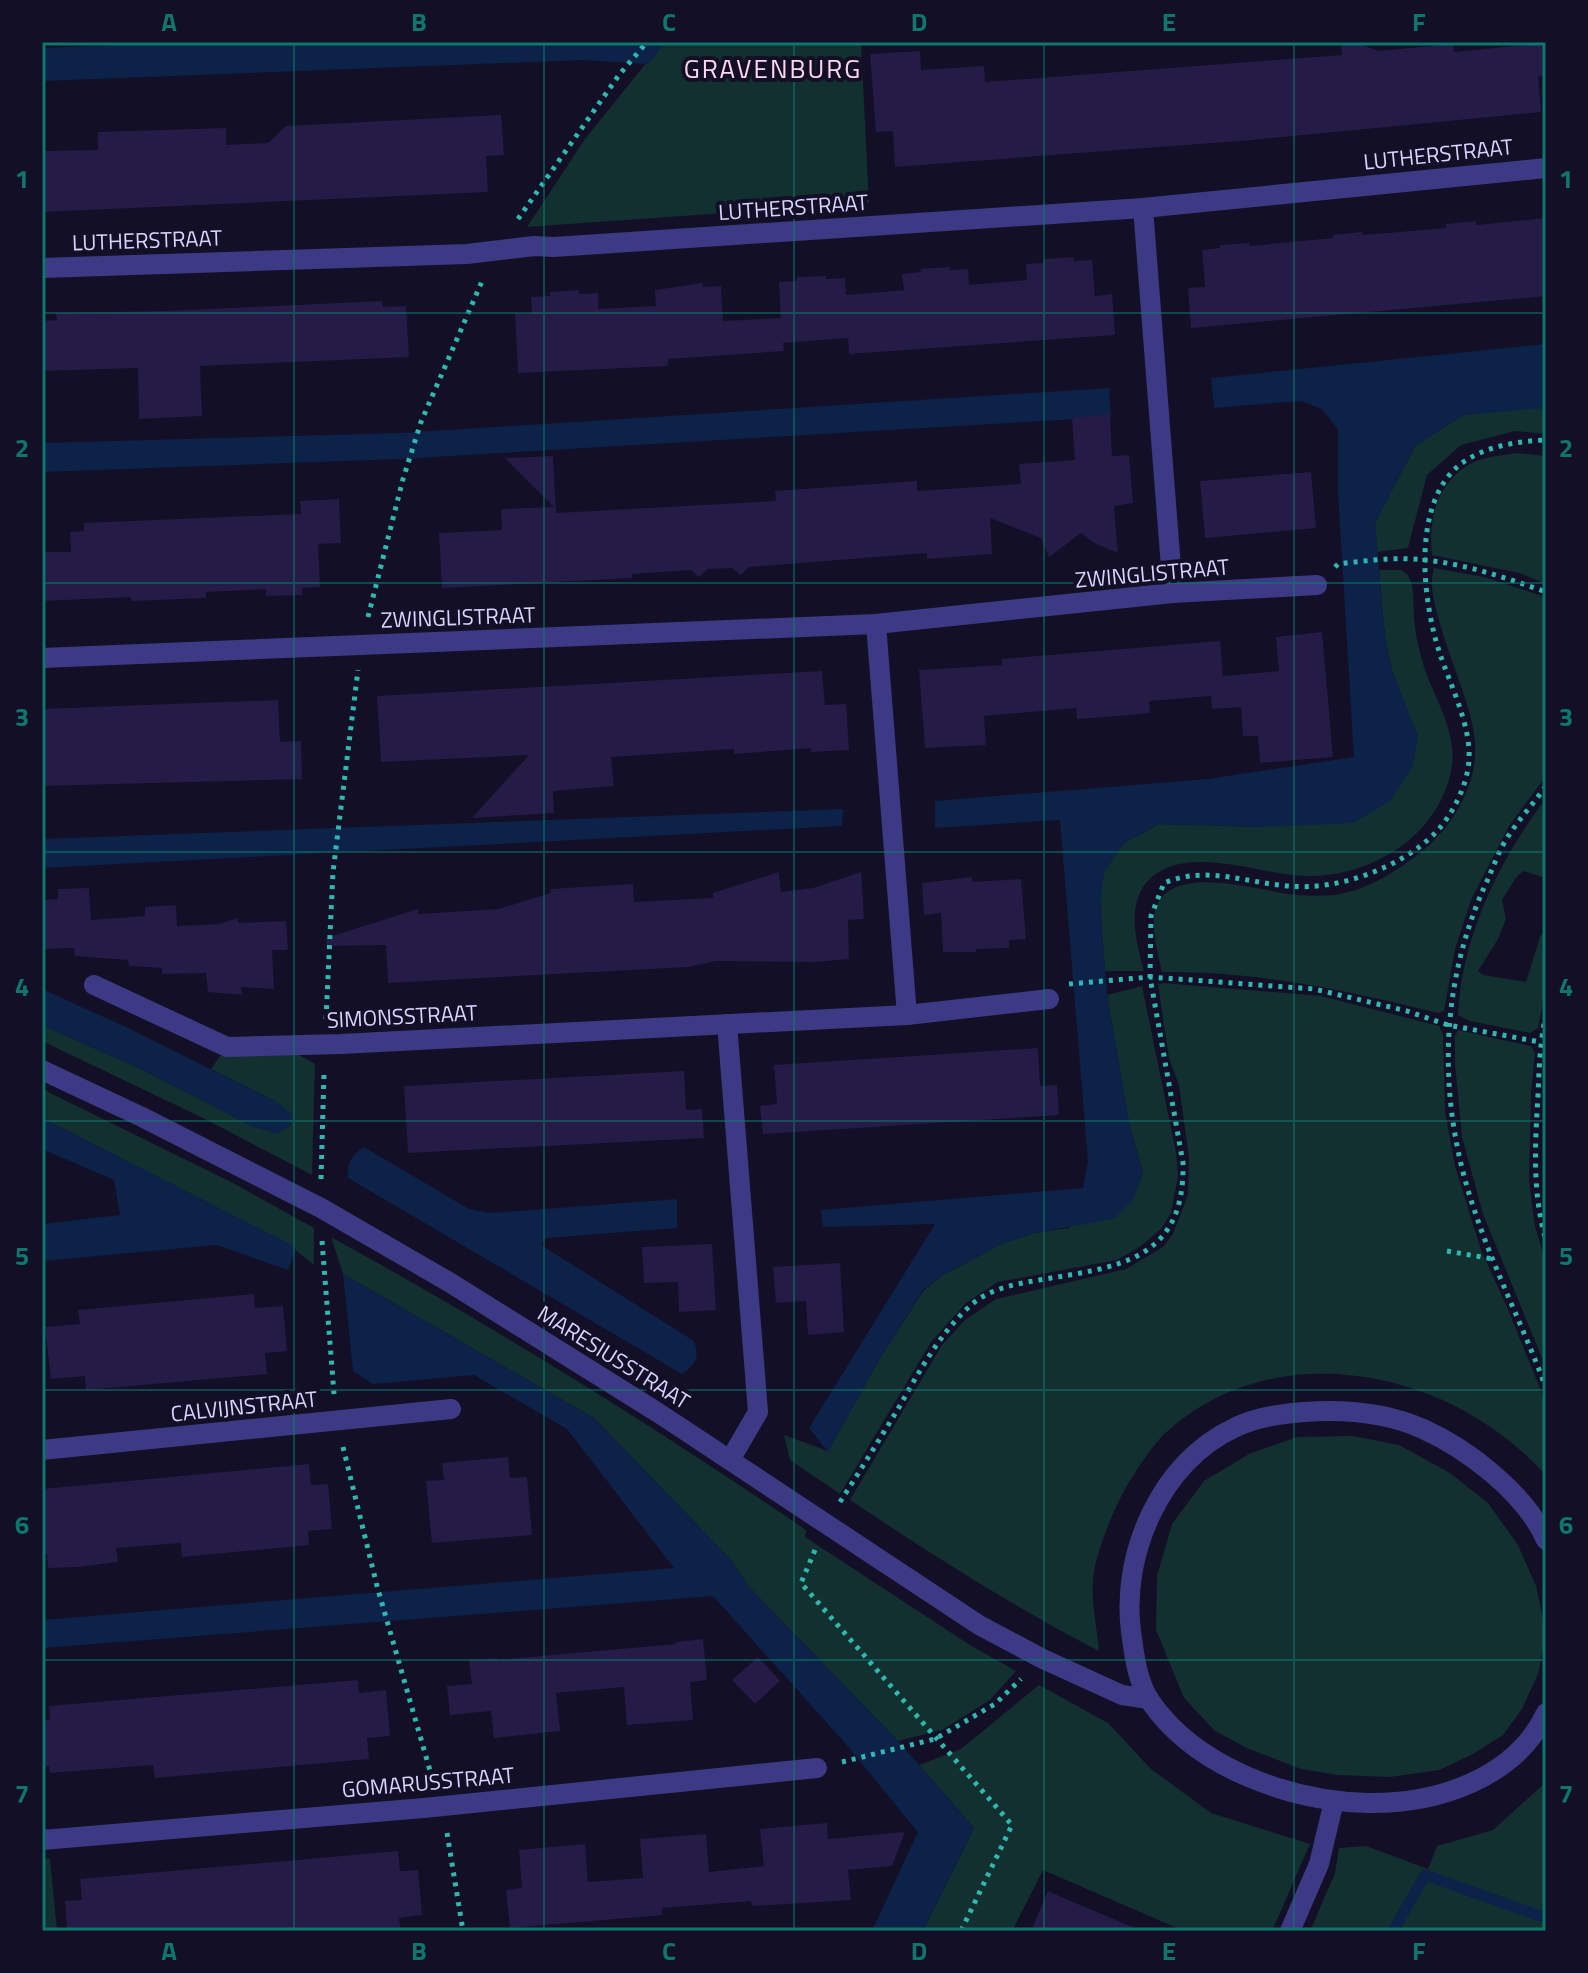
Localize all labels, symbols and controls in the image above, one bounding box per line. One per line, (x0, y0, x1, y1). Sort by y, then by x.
text: A (161, 2, 177, 41)
text: B (411, 2, 427, 41)
text: C (662, 2, 676, 41)
text: D (911, 2, 927, 41)
text: E (1162, 2, 1176, 41)
text: F (1412, 2, 1426, 41)
district label: GRAVENBURG (684, 49, 862, 88)
street label: LUTHERSTRAAT (1362, 129, 1515, 179)
text: 1 (15, 159, 29, 198)
text: 1 (1559, 159, 1573, 198)
street label: LUTHERSTRAAT (717, 185, 870, 229)
street label: LUTHERSTRAAT (71, 220, 223, 260)
text: 2 (15, 428, 29, 467)
text: 2 (1559, 428, 1573, 467)
street label: ZWINGLISTRAAT (1073, 549, 1231, 597)
street label: ZWINGLISTRAAT (380, 597, 536, 637)
text: 3 (15, 697, 29, 736)
text: 3 (1559, 697, 1573, 736)
text: 4 (15, 967, 29, 1006)
text: 4 (1559, 967, 1573, 1006)
street label: SIMONSSTRAAT (326, 995, 479, 1037)
text: 5 (15, 1236, 29, 1275)
text: 5 (1559, 1236, 1573, 1275)
street label: MARESIUSSTRAAT (531, 1296, 697, 1418)
street label: CALVIJNSTRAAT (169, 1381, 319, 1431)
text: 6 (15, 1505, 29, 1544)
text: 6 (1559, 1505, 1573, 1544)
street label: GOMARUSSTRAAT (340, 1757, 516, 1806)
text: 7 (15, 1774, 29, 1813)
text: 7 (1559, 1774, 1573, 1813)
text: A (161, 1931, 177, 1970)
text: B (411, 1931, 427, 1970)
text: C (662, 1931, 676, 1970)
text: D (911, 1931, 927, 1970)
text: E (1162, 1931, 1176, 1970)
text: F (1412, 1931, 1426, 1970)

